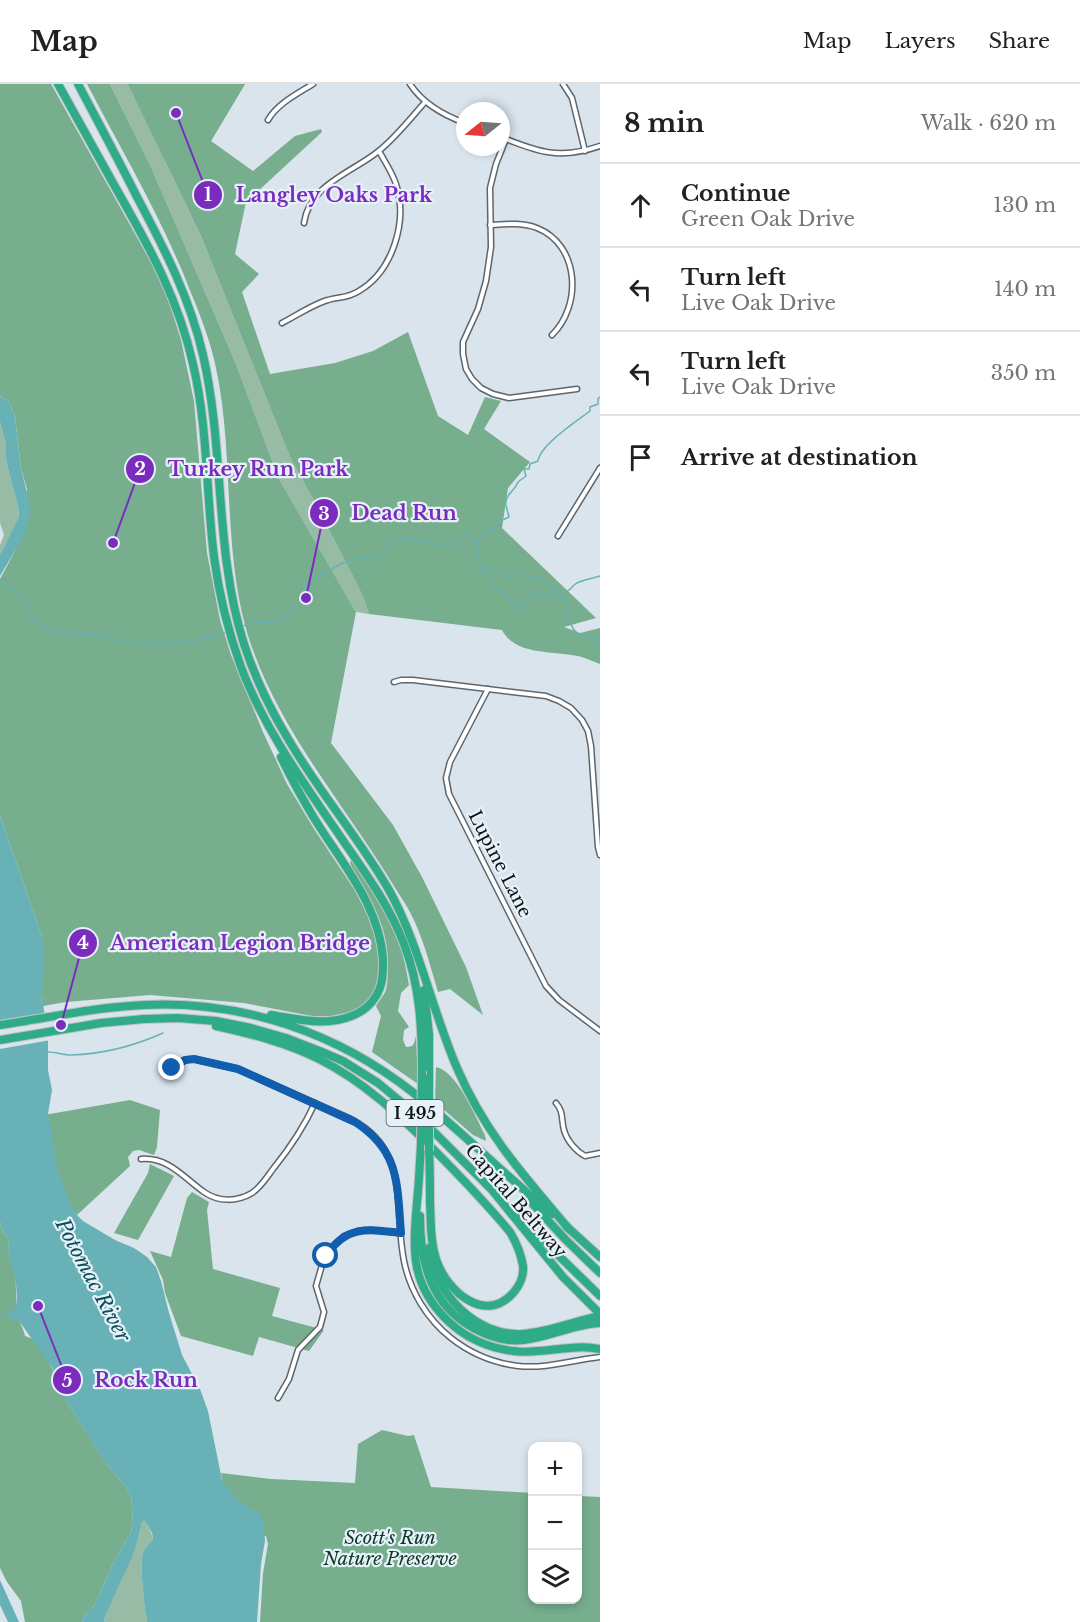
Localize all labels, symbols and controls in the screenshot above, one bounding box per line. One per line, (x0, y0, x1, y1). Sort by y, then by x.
text: Map (30, 24, 98, 59)
text: Map (803, 28, 852, 54)
text: Layers (885, 28, 956, 54)
text: Share (989, 28, 1050, 54)
north arrow (456, 102, 510, 156)
text: 8 min (624, 107, 704, 139)
text: Walk · 620 m (921, 111, 1056, 135)
callout: Langley Oaks Park (193, 176, 444, 214)
text: Continue (681, 180, 790, 207)
text: Langley Oaks Park (236, 183, 433, 207)
text: 1 (204, 184, 212, 206)
icon: ahead (624, 189, 657, 222)
text: 130 m (993, 193, 1056, 217)
text: Green Oak Drive (681, 207, 855, 231)
text: Turn left (681, 264, 786, 291)
icon: left (624, 273, 657, 306)
text: 140 m (994, 277, 1056, 301)
text: Live Oak Drive (681, 291, 836, 315)
text: Turn left (681, 348, 786, 375)
icon: left (624, 357, 657, 390)
text: 350 m (991, 361, 1056, 385)
text: Live Oak Drive (681, 375, 836, 399)
icon: arrive (624, 441, 657, 474)
text: Arrive at destination (681, 444, 918, 471)
callout: Turkey Run Park (125, 450, 360, 488)
text: Turkey Run Park (168, 457, 349, 481)
text: 2 (134, 458, 146, 480)
callout: Dead Run (309, 494, 468, 532)
text: Dead Run (351, 501, 457, 525)
text: 3 (318, 503, 330, 525)
street label: Lupine Lane (464, 807, 536, 921)
callout: American Legion Bridge (68, 924, 382, 962)
text: American Legion Bridge (109, 931, 370, 955)
text: 4 (77, 932, 89, 954)
route end (158, 1054, 184, 1080)
road number: I 495 (386, 1100, 444, 1126)
street label: Capital Beltway (461, 1140, 572, 1263)
water label: Potomac River (50, 1213, 136, 1346)
route start (312, 1242, 338, 1268)
callout: Rock Run (52, 1361, 210, 1399)
text: Rock Run (94, 1368, 198, 1392)
text: 5 (62, 1370, 72, 1392)
map controls (528, 1442, 582, 1604)
button: + (528, 1442, 582, 1496)
button: − (528, 1496, 582, 1550)
park label: Scott's Run Nature Preserve (322, 1527, 457, 1570)
button: layers (528, 1550, 582, 1604)

